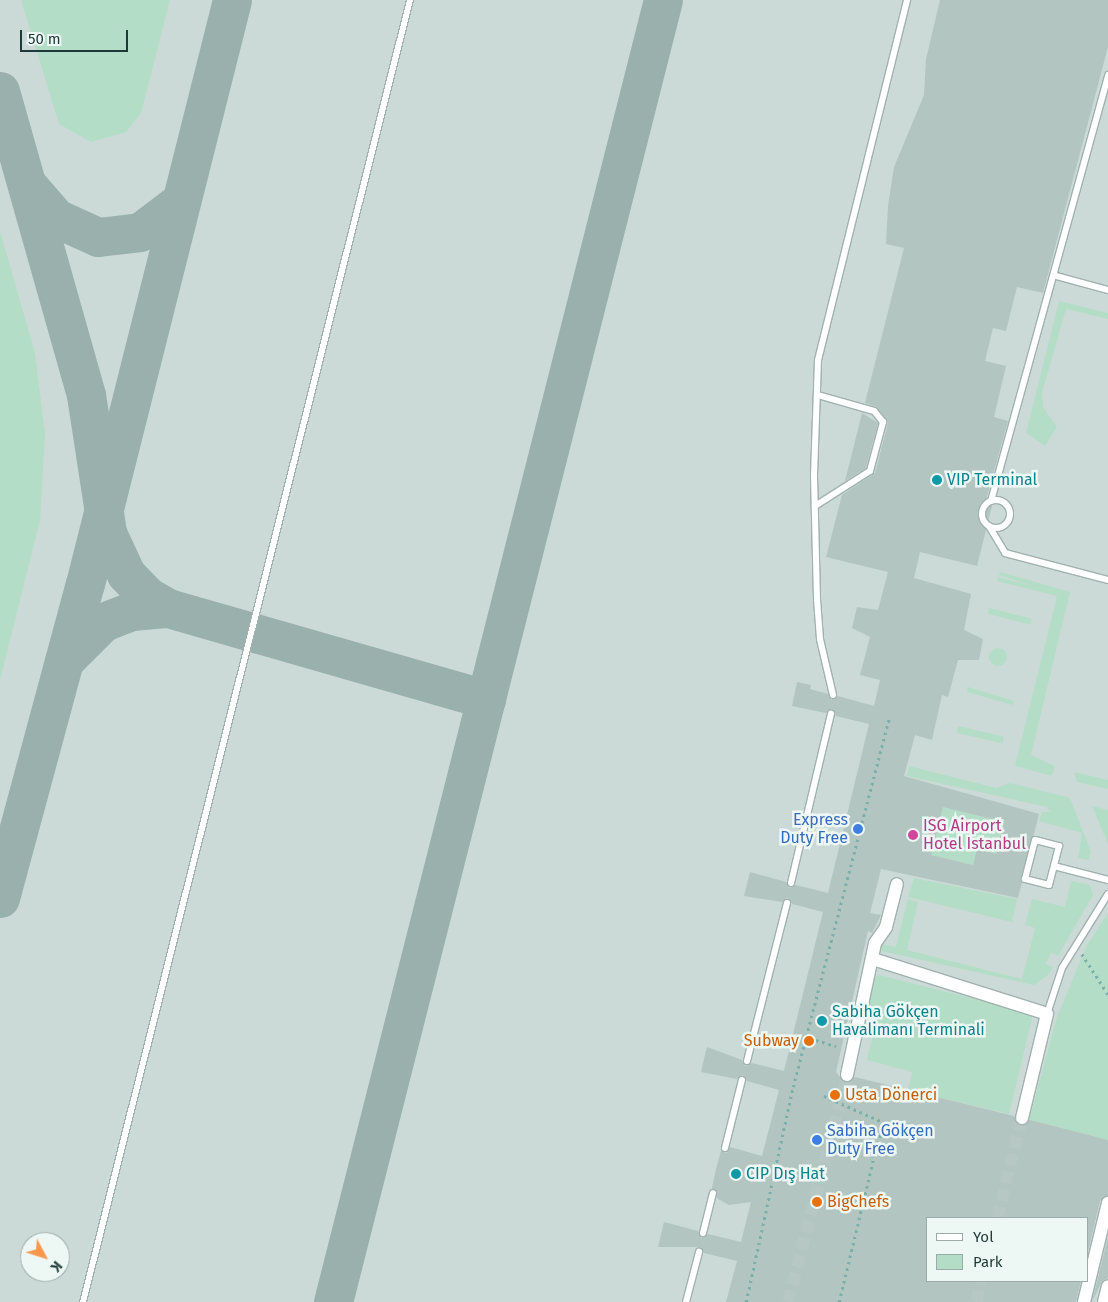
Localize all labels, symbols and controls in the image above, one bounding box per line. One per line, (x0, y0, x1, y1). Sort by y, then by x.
scale bar (22, 20, 130, 52)
text: 50 m (28, 30, 61, 48)
place label: VIP Terminal (947, 470, 1037, 490)
marker: VIP Terminal (931, 474, 943, 486)
place label: Express Duty Free (780, 810, 848, 848)
place label: ISG Airport Hotel Istanbul (923, 816, 1026, 854)
marker: Express Duty Free (852, 823, 864, 835)
marker: ISG Airport Hotel Istanbul (907, 829, 919, 841)
place label: Sabiha Gökçen Havalimanı Terminali (832, 1002, 985, 1040)
marker: Sabiha Gökçen Havalimanı Terminali (816, 1015, 828, 1027)
place label: Subway (744, 1031, 799, 1051)
marker: Subway (803, 1035, 815, 1047)
place label: Usta Dönerci (845, 1085, 937, 1105)
marker: Usta Dönerci (829, 1089, 841, 1101)
place label: Sabiha Gökçen Duty Free (827, 1121, 934, 1159)
marker: Sabiha Gökçen Duty Free (811, 1134, 823, 1146)
place label: CIP Dış Hat (746, 1164, 825, 1184)
marker: CIP Dış Hat (730, 1168, 742, 1180)
place label: BigChefs (827, 1192, 889, 1212)
marker: BigChefs (811, 1196, 823, 1208)
legend (926, 1217, 1088, 1282)
text: Yol (973, 1228, 994, 1246)
north arrow (20, 1232, 70, 1282)
text: Park (973, 1253, 1003, 1271)
text: K (47, 1257, 65, 1275)

